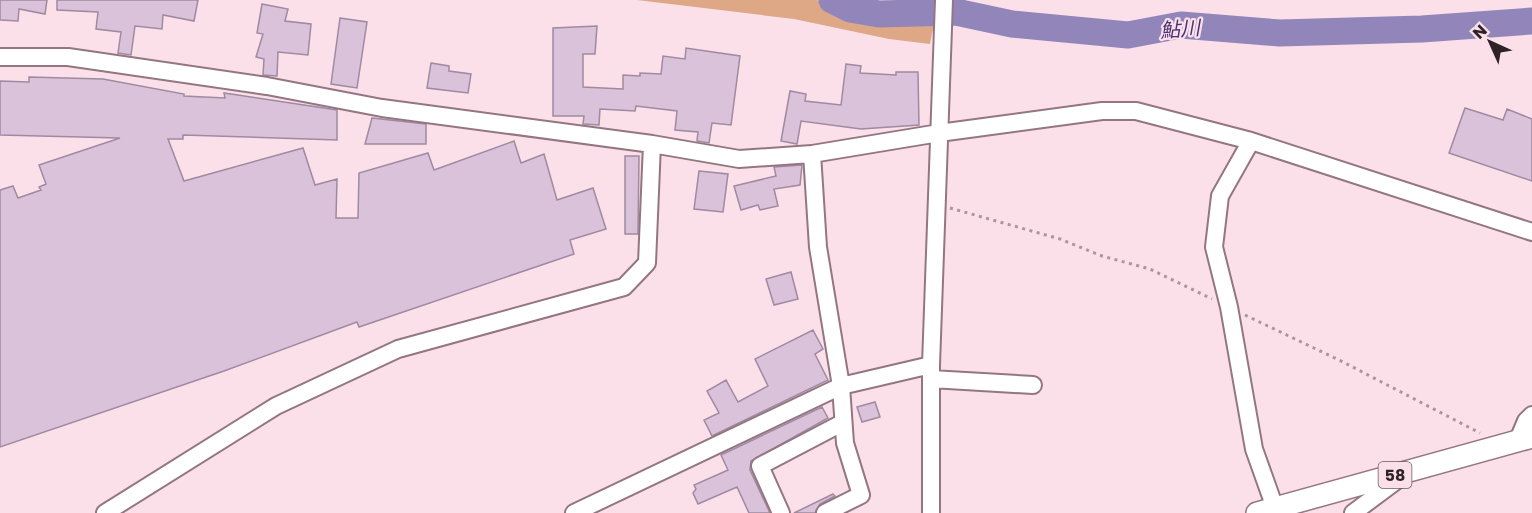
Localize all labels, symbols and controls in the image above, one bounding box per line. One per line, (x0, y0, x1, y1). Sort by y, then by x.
north arrow (1460, 12, 1520, 72)
water label: 鮎川 (1159, 13, 1203, 44)
text: N (1467, 19, 1492, 44)
road number: 58 (1378, 462, 1412, 488)

